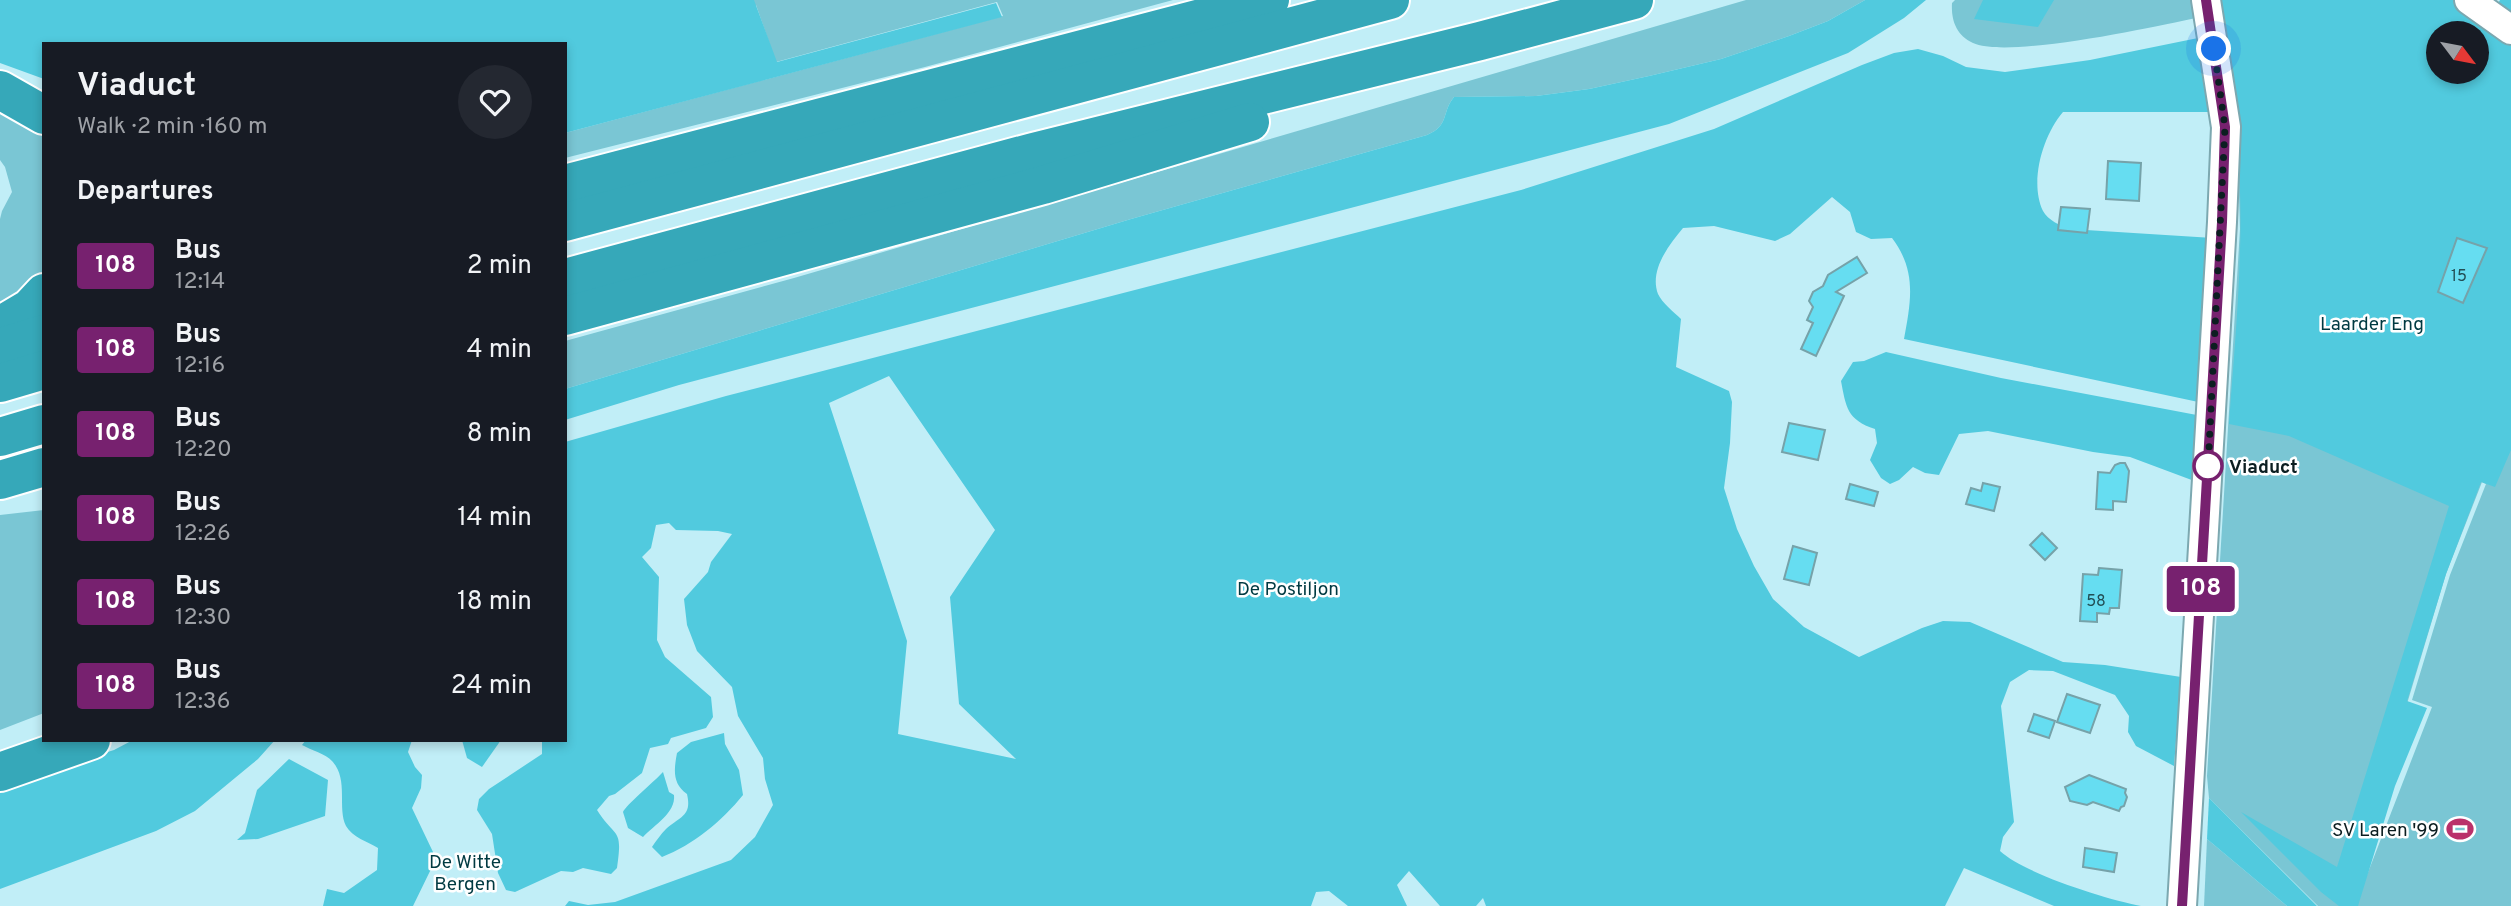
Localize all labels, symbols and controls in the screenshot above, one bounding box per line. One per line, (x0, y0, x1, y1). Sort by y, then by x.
north arrow (2426, 21, 2488, 84)
map controls (2426, 21, 2489, 84)
your location (2196, 31, 2231, 66)
button: heart (458, 65, 532, 139)
text: Viaduct (77, 66, 196, 108)
text: Walk · 2 min · 160 m (77, 113, 267, 142)
text: Departures (77, 176, 214, 209)
text: Bus (175, 235, 221, 268)
text: 2 min (467, 250, 532, 283)
text: 108 (95, 251, 136, 281)
house number: 15 (2451, 267, 2467, 287)
text: 12:14 (175, 268, 225, 297)
park label: Laarder Eng (2320, 313, 2424, 337)
text: Bus (175, 319, 221, 352)
text: 4 min (466, 334, 532, 367)
text: 108 (95, 335, 136, 365)
text: 12:16 (175, 352, 225, 381)
text: Bus (175, 403, 221, 436)
text: 8 min (467, 418, 532, 451)
text: 108 (95, 419, 136, 449)
text: 12:20 (175, 436, 232, 465)
marker: Viaduct (2193, 451, 2223, 481)
place label: Viaduct (2229, 456, 2298, 480)
text: Bus (175, 487, 221, 520)
text: 14 min (457, 502, 532, 535)
text: 108 (95, 503, 136, 533)
text: 12:26 (175, 520, 231, 549)
line badge: 108 (2161, 566, 2241, 612)
text: Bus (175, 571, 221, 604)
text: 108 (2181, 574, 2221, 604)
park label: De Postiljon (1237, 578, 1339, 602)
text: 18 min (457, 586, 532, 619)
text: 108 (95, 587, 136, 617)
house number: 58 (2086, 592, 2106, 612)
text: 12:30 (175, 604, 231, 633)
text: Bus (175, 655, 221, 688)
text: 24 min (451, 670, 532, 703)
text: 108 (95, 671, 136, 701)
text: 12:36 (175, 688, 230, 717)
sports icon: SV Laren '99 (2445, 814, 2475, 844)
place label: SV Laren '99 (2332, 819, 2439, 843)
park label: De Witte Bergen (429, 851, 501, 897)

